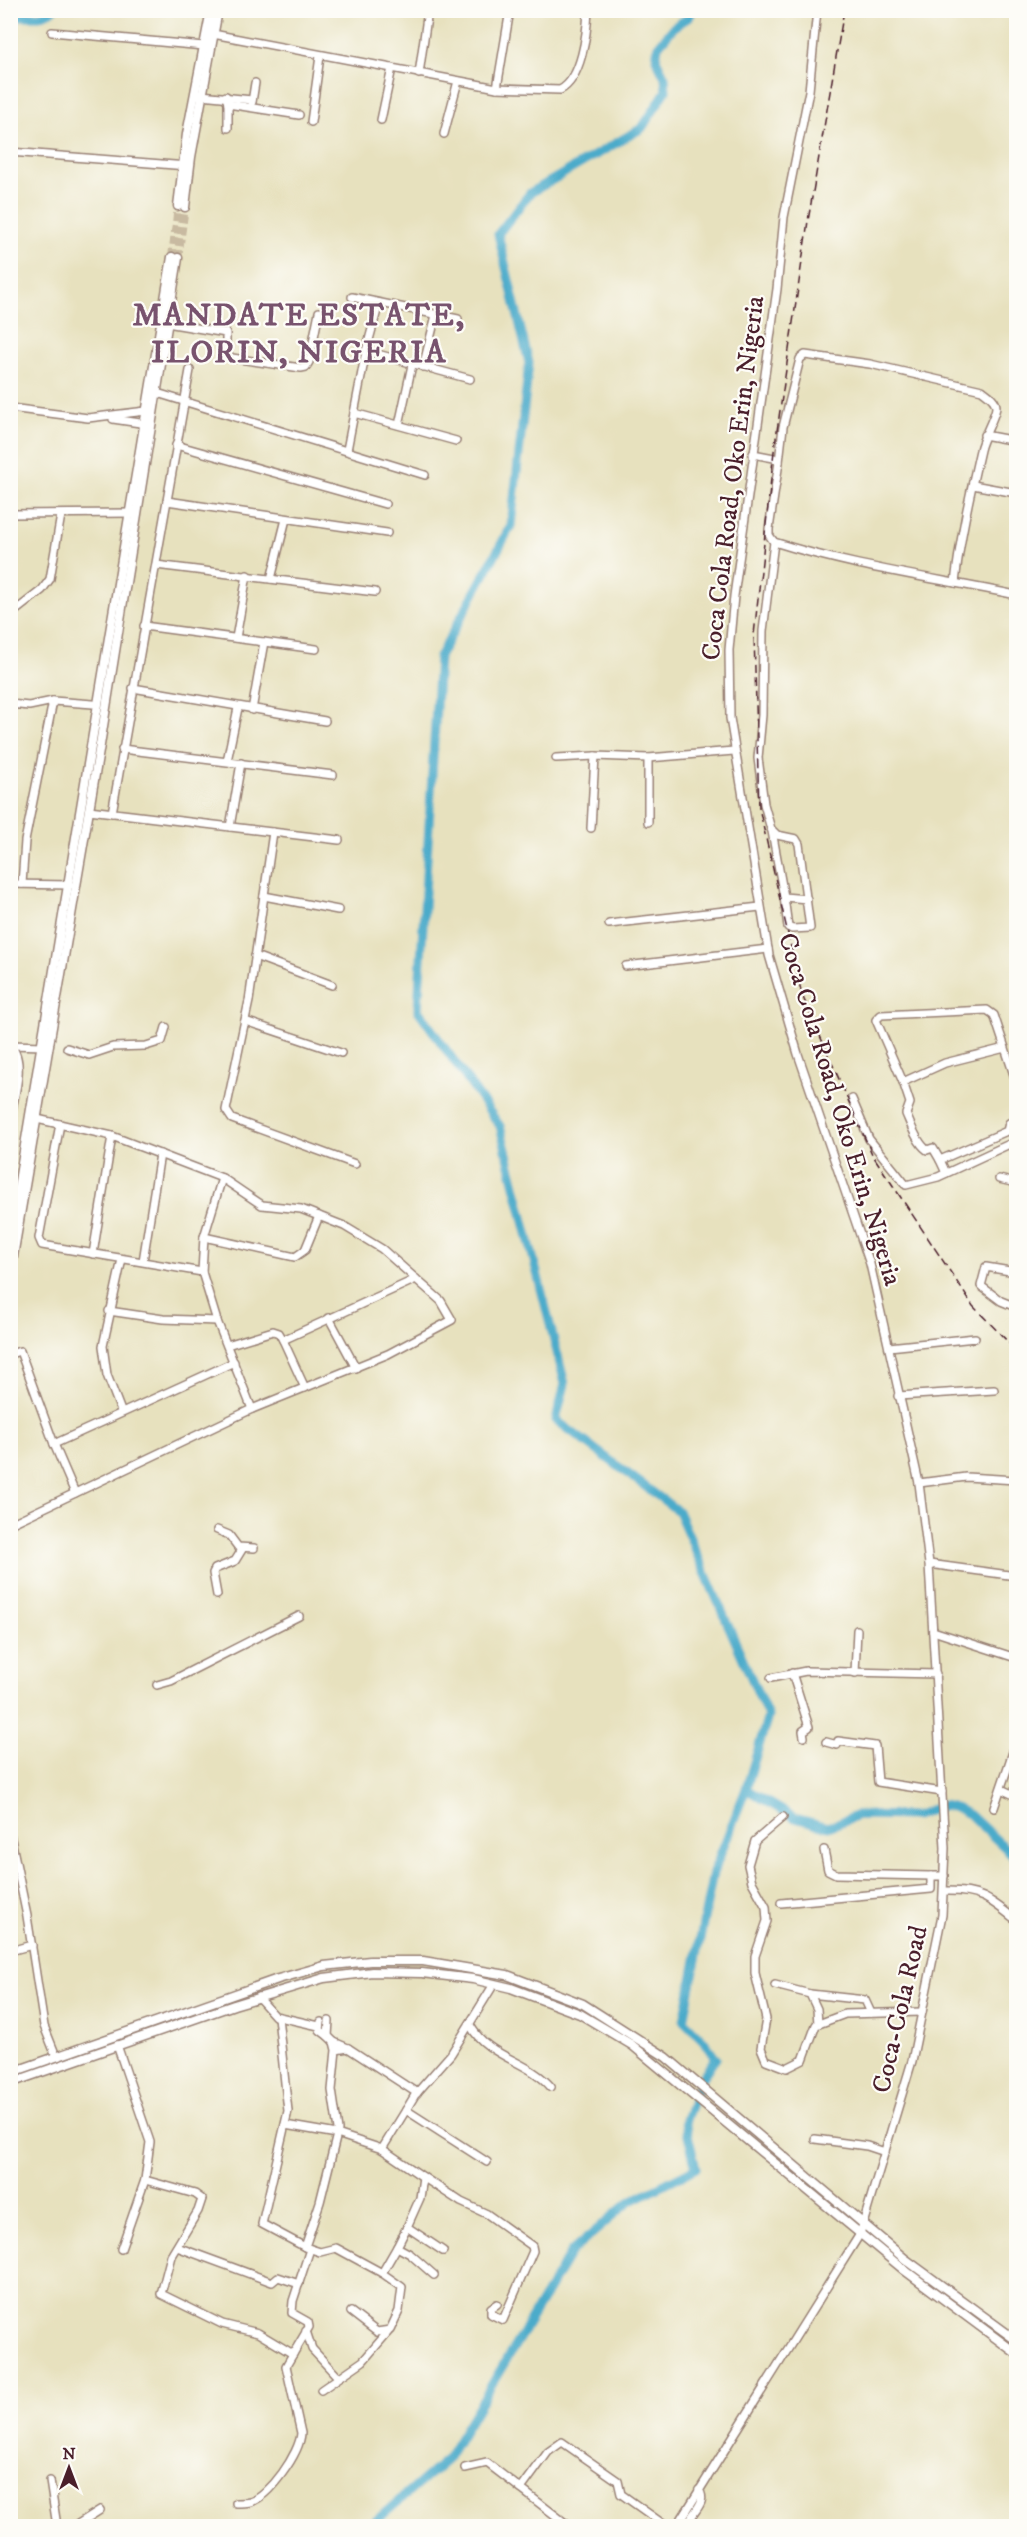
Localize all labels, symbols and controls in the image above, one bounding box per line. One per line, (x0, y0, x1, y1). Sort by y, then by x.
street label: Coca Cola Road, Oko Erin, Nigeria (695, 294, 772, 662)
district label: MANDATE ESTATE, ILORIN, NIGERIA (132, 296, 466, 373)
street label: Coca Cola Road, Oko Erin, Nigeria (770, 929, 909, 1290)
street label: Coca-Cola Road (865, 1922, 936, 2096)
north arrow (39, 2438, 99, 2498)
text: N (62, 2444, 76, 2464)

